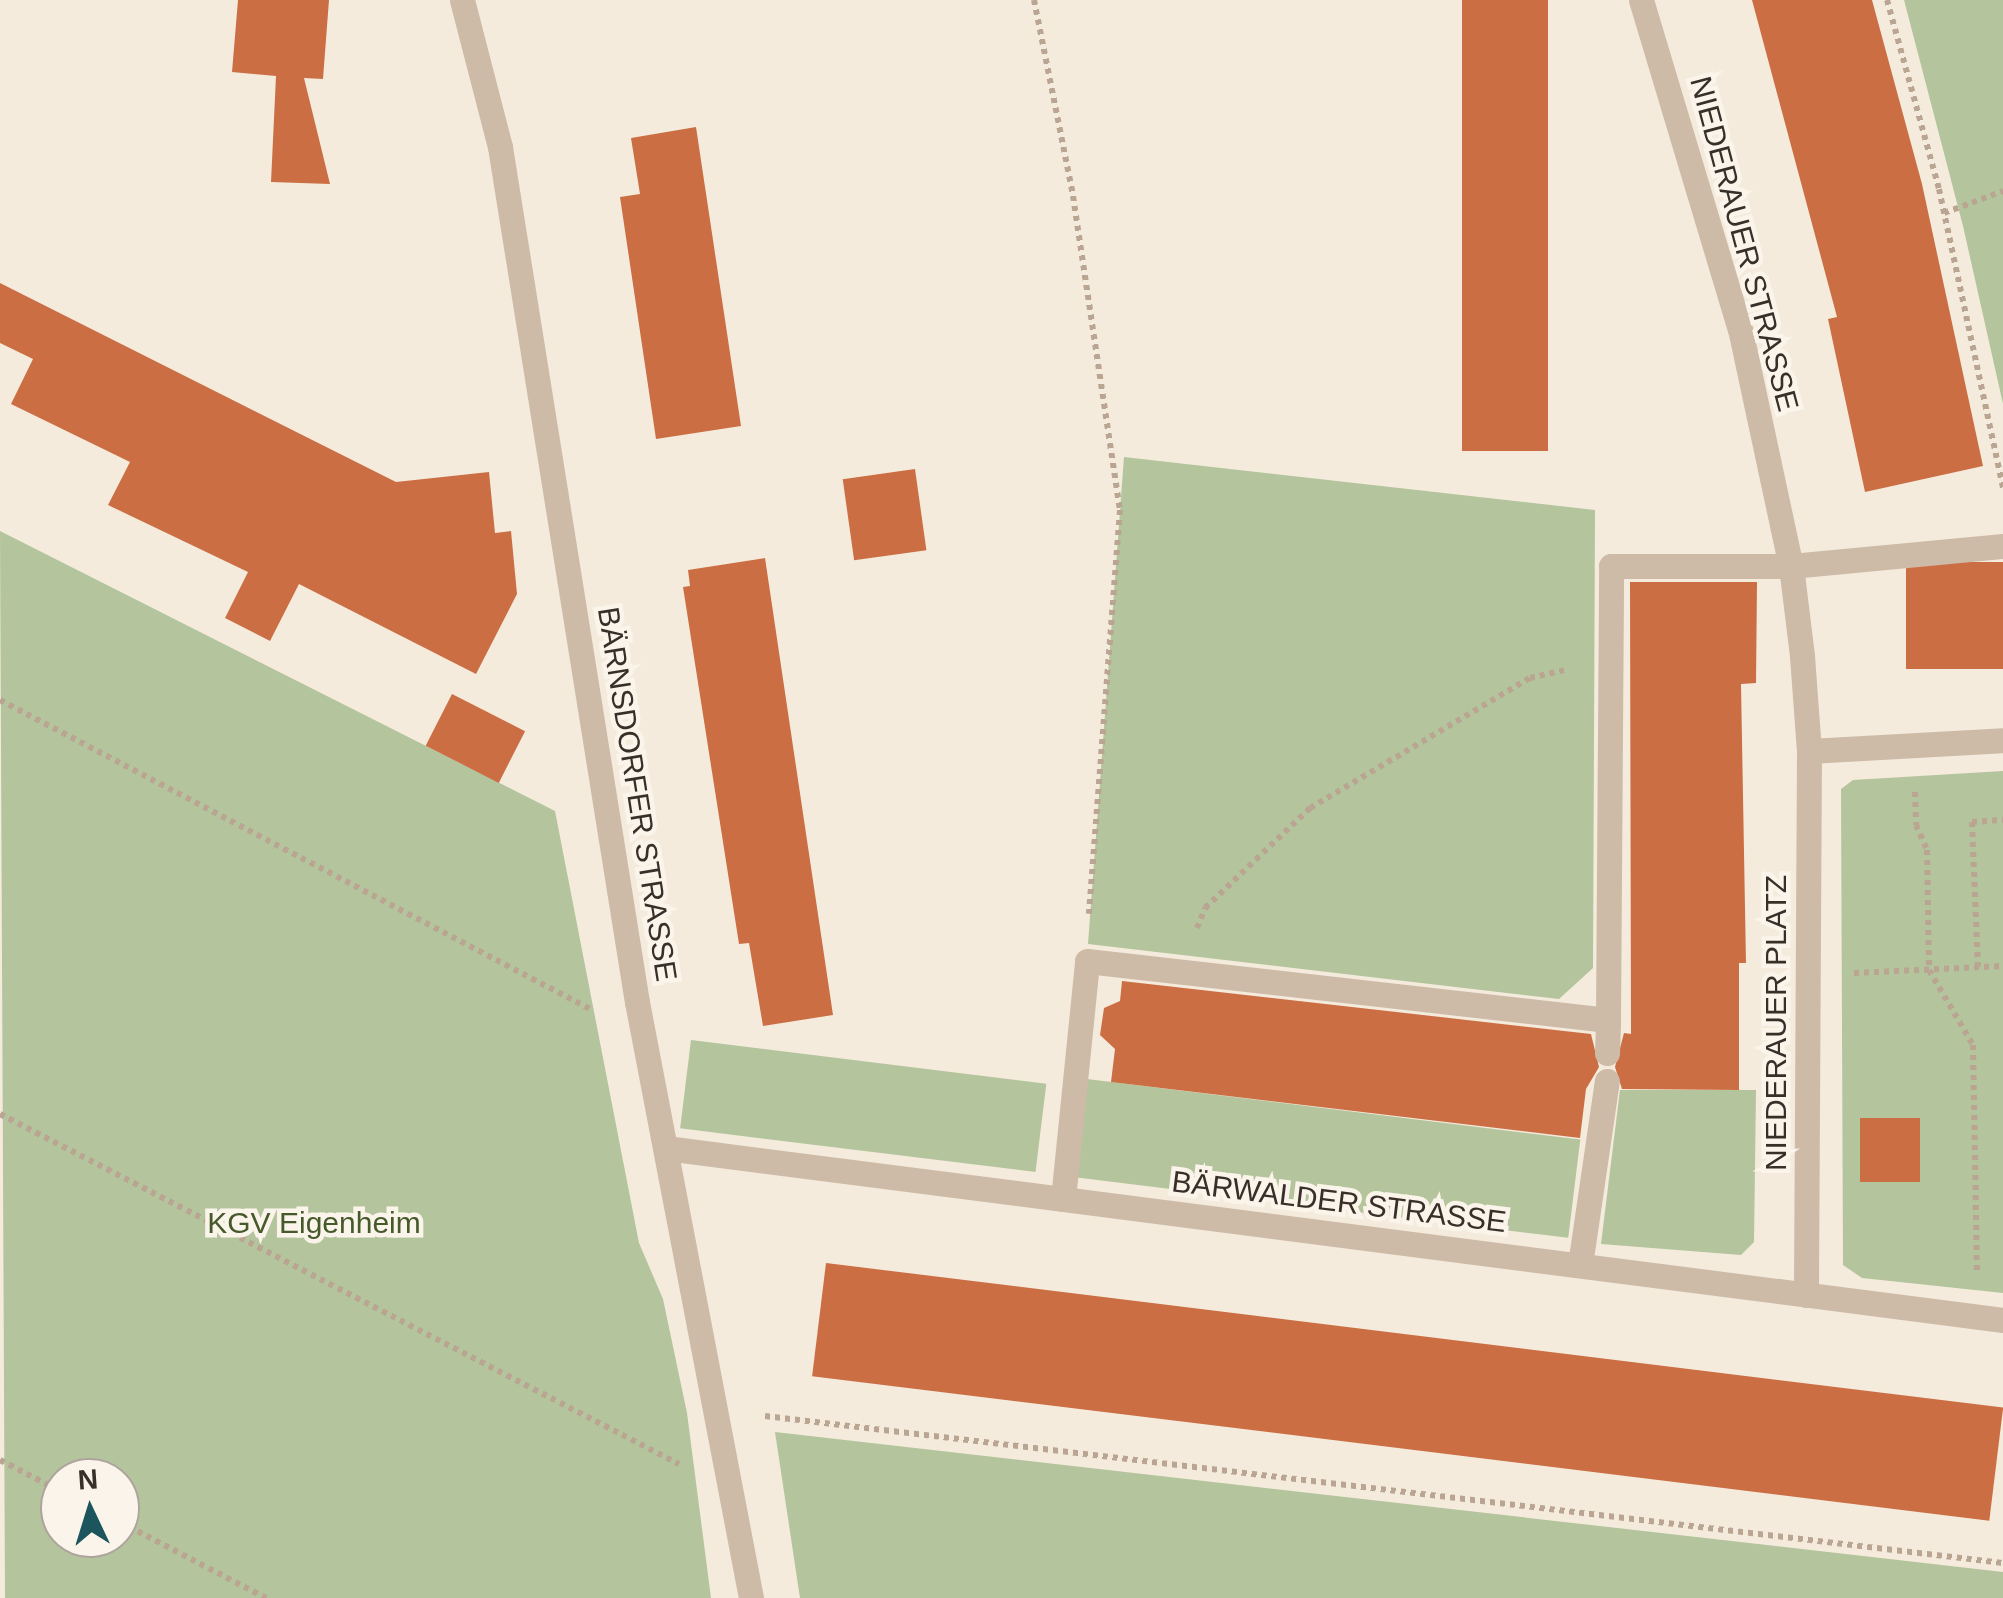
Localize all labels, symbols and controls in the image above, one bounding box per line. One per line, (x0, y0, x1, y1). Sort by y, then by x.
street label: NIEDERAUER STRASSE (1682, 73, 1806, 415)
street label: BÄRNSDORFER STRASSE (590, 604, 684, 984)
street label: NIEDERAUER PLATZ (1758, 875, 1794, 1171)
street label: BÄRWALDER STRASSE (1170, 1164, 1508, 1240)
park label: KGV Eigenheim (207, 1205, 421, 1241)
north arrow (40, 1458, 140, 1558)
text: N (77, 1463, 99, 1496)

